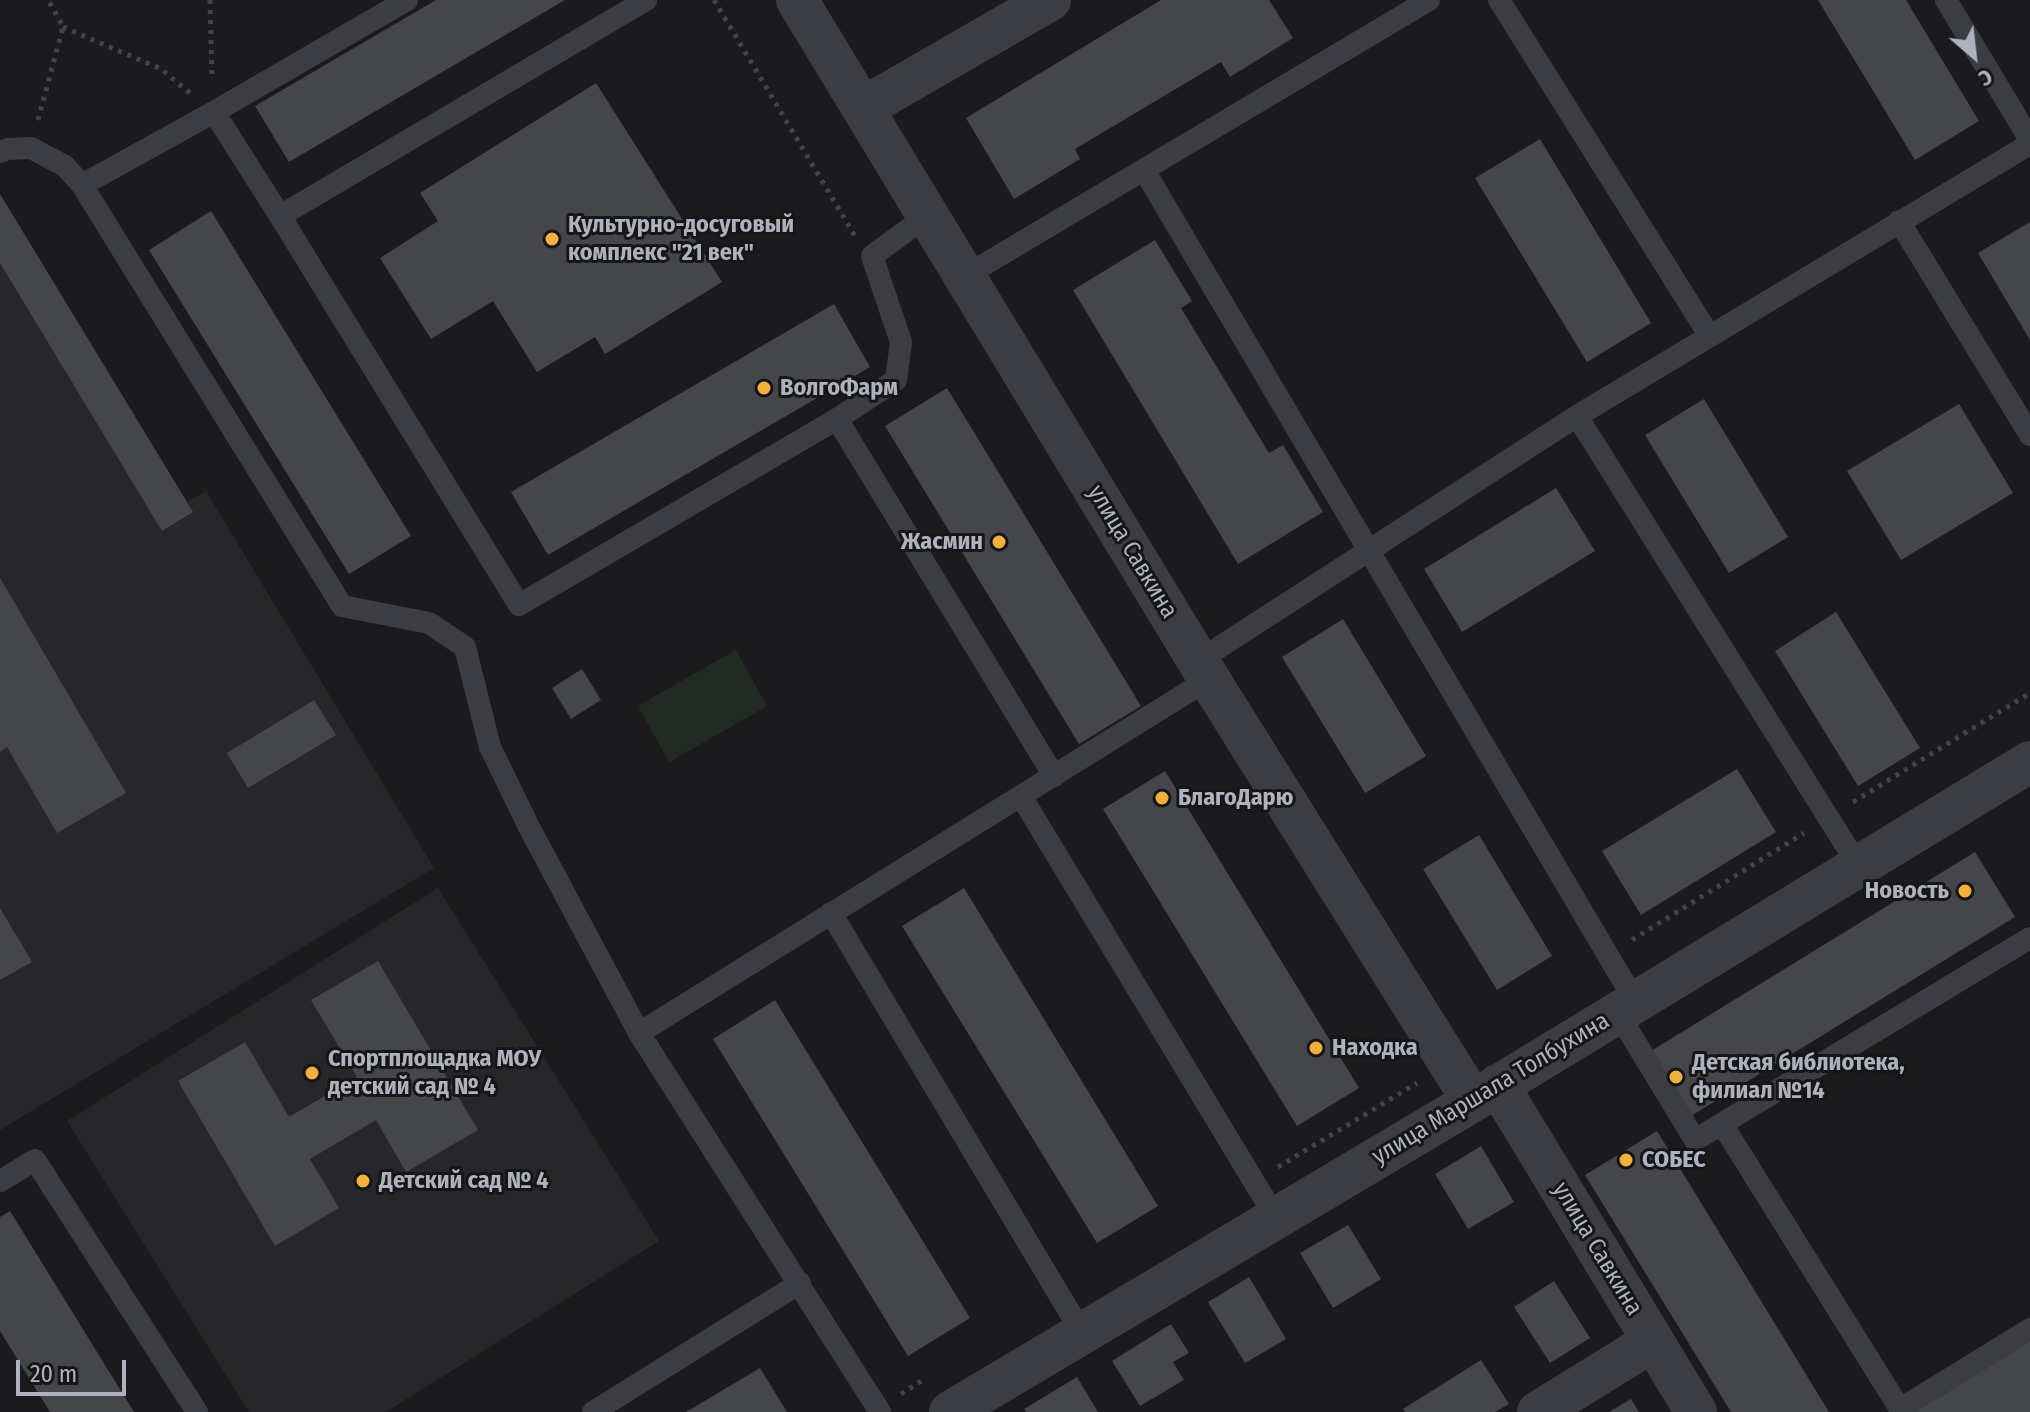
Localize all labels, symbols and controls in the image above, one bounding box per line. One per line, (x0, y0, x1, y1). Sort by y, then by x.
north arrow (1934, 16, 2014, 96)
text: С (1974, 63, 1997, 92)
place label: Культурно-досуговый комплекс "21 век" (568, 211, 794, 267)
marker: Культурно-досуговый комплекс "21 век" (543, 230, 561, 248)
place label: ВолгоФарм (780, 374, 898, 402)
marker: ВолгоФарм (755, 379, 773, 397)
street label: улица Савкина (1081, 480, 1183, 624)
place label: Жасмин (901, 528, 983, 556)
marker: Жасмин (990, 533, 1008, 551)
place label: БлагоДарю (1178, 784, 1293, 812)
marker: БлагоДарю (1153, 789, 1171, 807)
place label: Новость (1865, 877, 1949, 905)
marker: Новость (1956, 882, 1974, 900)
street label: улица Маршала Толбухина (1367, 1007, 1615, 1171)
place label: Находка (1332, 1034, 1418, 1062)
marker: Находка (1307, 1039, 1325, 1057)
place label: Спортплощадка МОУ детский сад № 4 (328, 1045, 541, 1101)
place label: Детская библиотека, филиал №14 (1692, 1049, 1905, 1105)
marker: Спортплощадка МОУ детский сад № 4 (303, 1064, 321, 1082)
marker: Детская библиотека, филиал №14 (1667, 1068, 1685, 1086)
place label: СОБЕС (1642, 1146, 1706, 1174)
marker: СОБЕС (1617, 1151, 1635, 1169)
place label: Детский сад № 4 (379, 1167, 549, 1195)
marker: Детский сад № 4 (354, 1172, 372, 1190)
street label: улица Савкина (1546, 1177, 1648, 1321)
scale bar (20, 1344, 130, 1394)
text: 20 m (30, 1360, 77, 1388)

